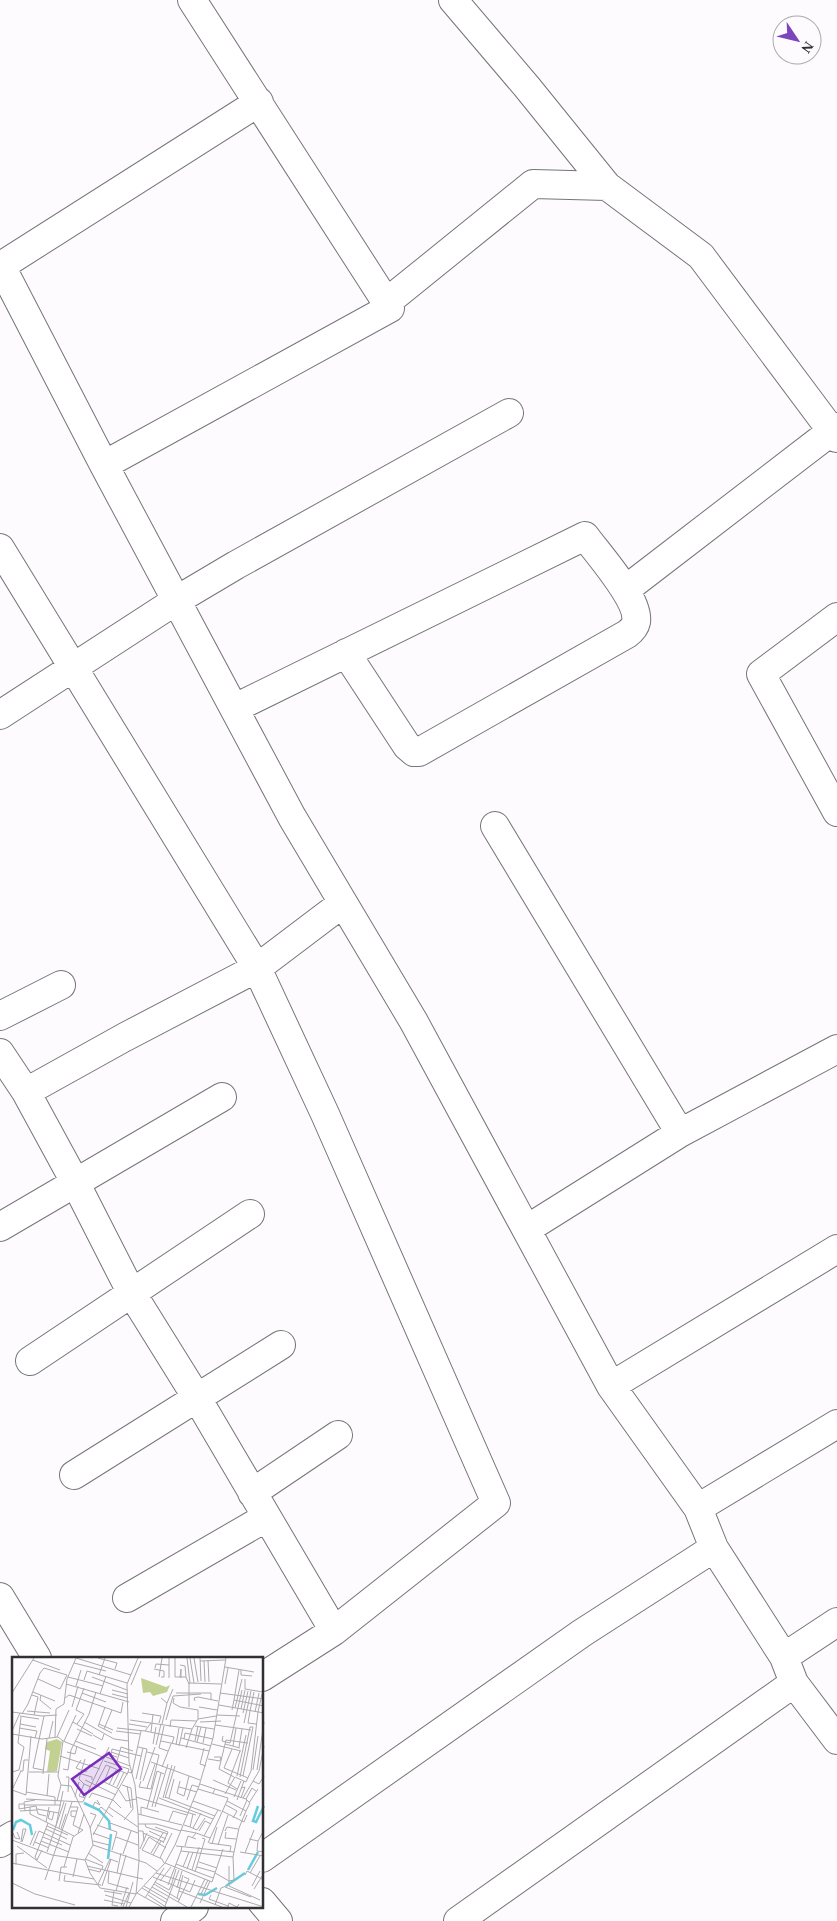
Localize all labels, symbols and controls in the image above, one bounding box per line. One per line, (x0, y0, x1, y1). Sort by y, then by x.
north arrow (772, 15, 822, 65)
text: N (798, 39, 816, 56)
inset map (12, 1657, 264, 1908)

